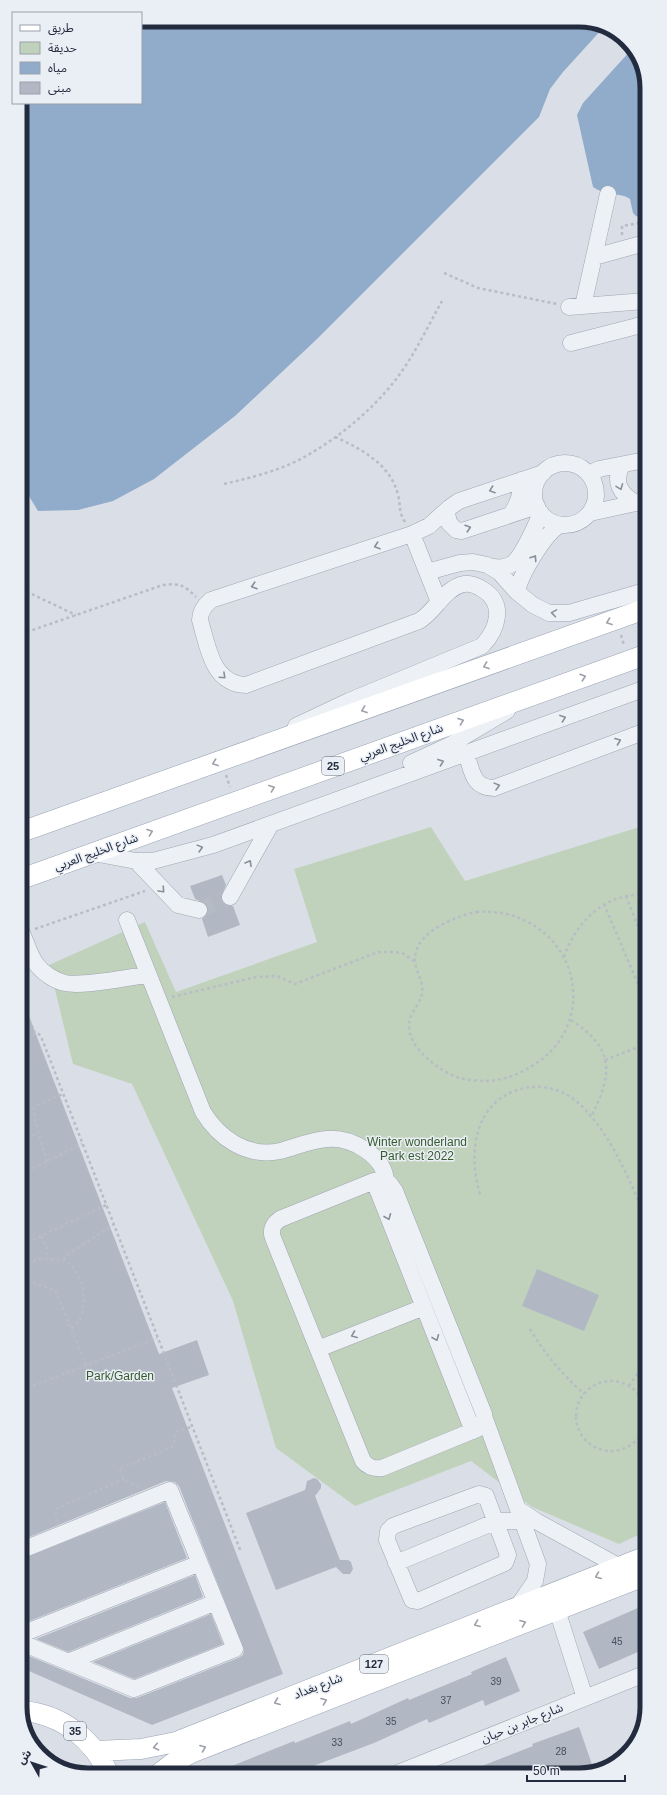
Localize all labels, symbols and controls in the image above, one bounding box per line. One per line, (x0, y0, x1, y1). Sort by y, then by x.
legend (12, 12, 142, 104)
text: طريق (48, 21, 74, 36)
text: حديقة (48, 41, 77, 55)
text: مياه (48, 61, 67, 75)
text: مبنى (48, 81, 71, 95)
one-way arrow (616, 483, 624, 490)
one-way arrow (489, 485, 496, 494)
one-way arrow (465, 524, 472, 533)
one-way arrow (374, 541, 381, 550)
one-way arrow (529, 555, 536, 562)
one-way arrow (250, 581, 257, 590)
one-way arrow (551, 609, 557, 618)
one-way arrow (605, 618, 612, 626)
one-way arrow (483, 662, 490, 670)
one-way arrow (218, 671, 226, 679)
one-way arrow (580, 673, 587, 682)
one-way arrow (360, 705, 367, 713)
one-way arrow (560, 714, 567, 722)
one-way arrow (457, 717, 464, 725)
street label: شارع الخليج العربي (357, 720, 446, 766)
one-way arrow (615, 737, 622, 745)
road number: 25 (322, 757, 344, 775)
one-way arrow (211, 758, 218, 766)
one-way arrow (437, 759, 444, 767)
one-way arrow (493, 782, 500, 791)
one-way arrow (269, 784, 276, 792)
one-way arrow (147, 829, 154, 837)
street label: شارع الخليج العربي (52, 830, 141, 876)
one-way arrow (197, 845, 203, 853)
one-way arrow (244, 860, 252, 867)
one-way arrow (157, 885, 165, 893)
park label: Winter wonderland Park est 2022 (367, 1135, 467, 1163)
one-way arrow (383, 1213, 391, 1221)
one-way arrow (350, 1330, 357, 1338)
one-way arrow (432, 1334, 440, 1341)
park label: Park/Garden (86, 1369, 154, 1383)
one-way arrow (594, 1572, 601, 1580)
one-way arrow (473, 1620, 480, 1628)
one-way arrow (520, 1620, 527, 1628)
house number: 45 (611, 1636, 623, 1647)
road number: 127 (360, 1655, 388, 1673)
street label: شارع بغداد (292, 1670, 345, 1704)
house number: 39 (490, 1676, 502, 1687)
house number: 37 (440, 1695, 452, 1706)
one-way arrow (274, 1697, 282, 1705)
one-way arrow (319, 1698, 327, 1706)
street label: شارع جابر بن حيان (479, 1700, 566, 1748)
house number: 35 (385, 1716, 397, 1727)
road number: 35 (64, 1722, 86, 1740)
house number: 33 (331, 1737, 343, 1748)
one-way arrow (152, 1742, 159, 1750)
north arrow (12, 1743, 52, 1783)
one-way arrow (199, 1745, 206, 1753)
house number: 28 (555, 1746, 567, 1757)
text: ش (15, 1747, 34, 1767)
scale bar (527, 1757, 625, 1783)
text: 50 m (533, 1764, 560, 1778)

